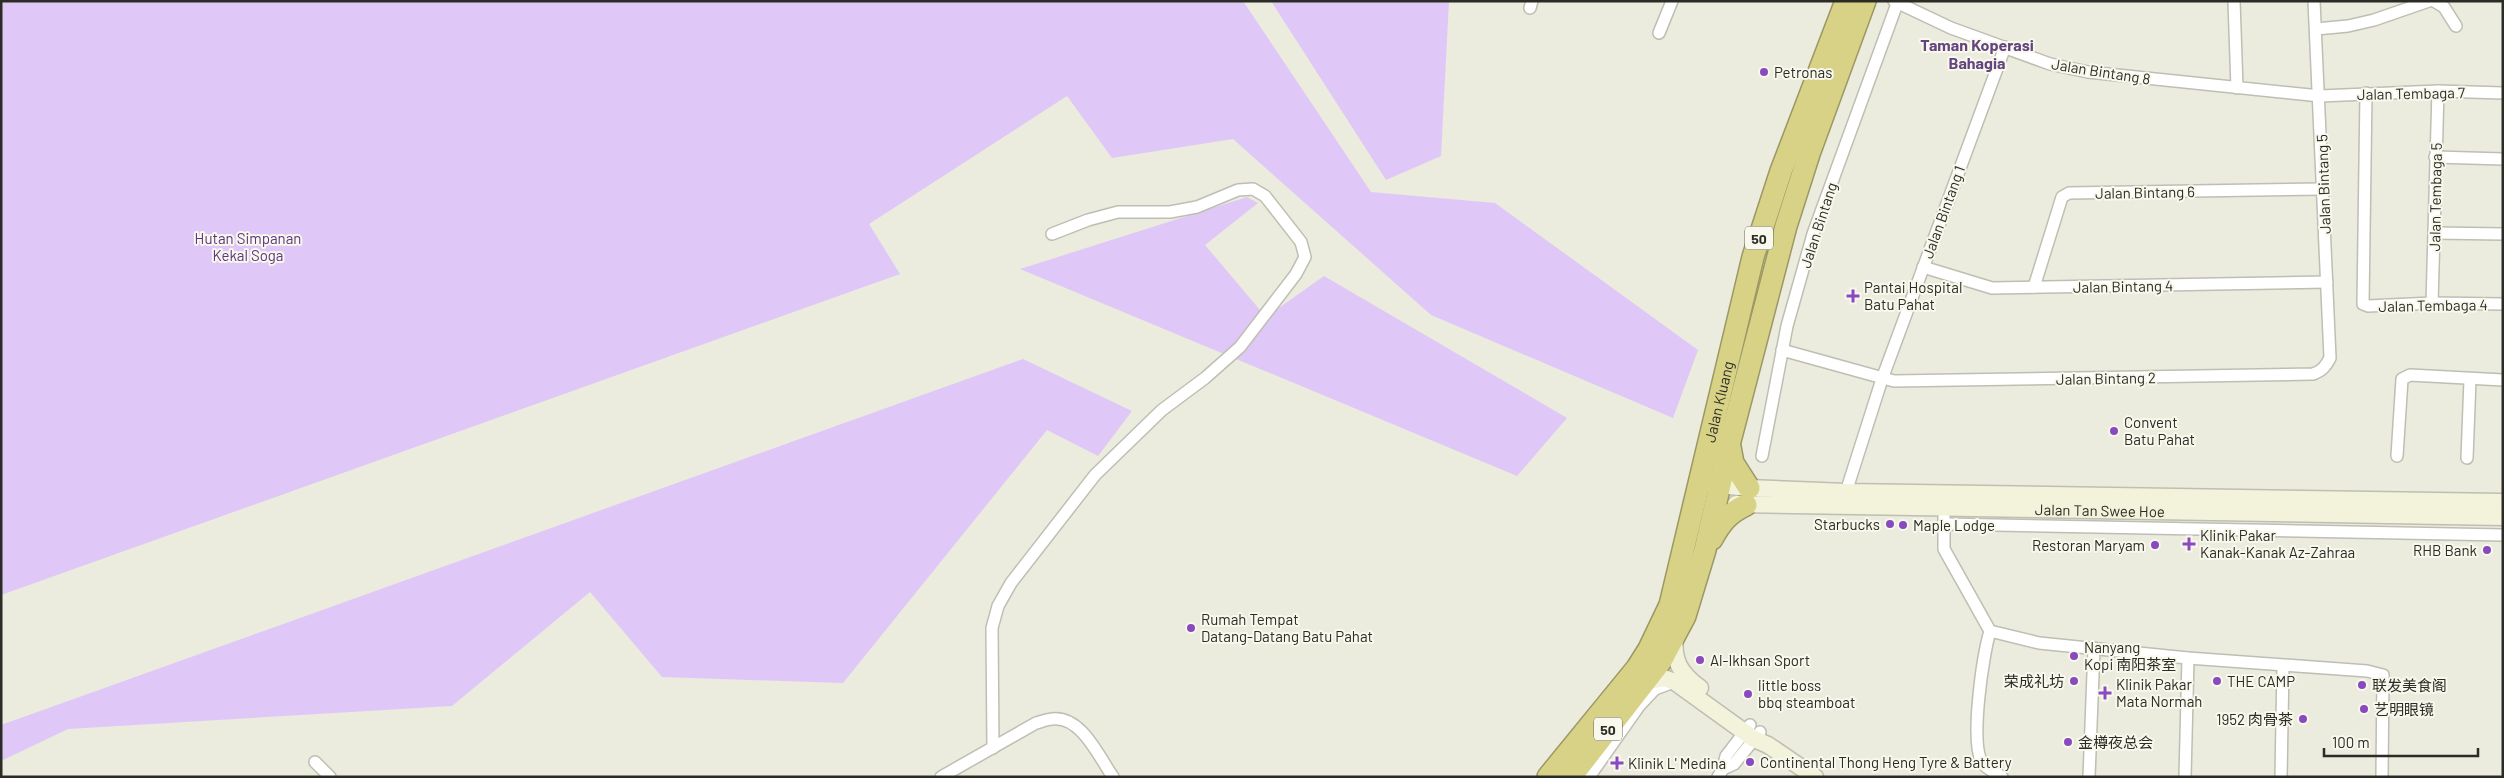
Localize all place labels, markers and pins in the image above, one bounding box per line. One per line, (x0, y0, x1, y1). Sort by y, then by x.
place label: Petronas (1774, 63, 1833, 81)
marker: Petronas (1758, 66, 1770, 78)
place label: Pantai Hospital Batu Pahat (1864, 278, 1962, 313)
marker: Pantai Hospital Batu Pahat (1846, 289, 1860, 303)
place label: Convent Batu Pahat (2124, 413, 2195, 448)
marker: Convent Batu Pahat (2108, 425, 2120, 437)
place label: Starbucks (1814, 515, 1880, 533)
place label: Maple Lodge (1913, 516, 1995, 534)
marker: Starbucks (1884, 518, 1896, 530)
marker: Maple Lodge (1897, 519, 1909, 531)
place label: Klinik Pakar Kanak-Kanak Az-Zahraa (2200, 526, 2355, 561)
place label: Restoran Maryam (2032, 536, 2145, 554)
marker: Klinik Pakar Kanak-Kanak Az-Zahraa (2182, 537, 2196, 551)
marker: Restoran Maryam (2149, 539, 2161, 551)
place label: RHB Bank (2413, 541, 2477, 559)
marker: RHB Bank (2481, 544, 2493, 556)
place label: Rumah Tempat Datang-Datang Batu Pahat (1201, 610, 1373, 645)
marker: Rumah Tempat Datang-Datang Batu Pahat (1185, 622, 1197, 634)
place label: Nanyang Kopi 南阳茶室 (2084, 638, 2176, 673)
marker: Nanyang Kopi 南阳茶室 (2068, 650, 2080, 662)
place label: Al-Ikhsan Sport (1710, 651, 1810, 669)
marker: Al-Ikhsan Sport (1694, 654, 1706, 666)
place label: 荣成礼坊 (2004, 672, 2064, 690)
place label: THE CAMP (2227, 672, 2295, 690)
marker: 荣成礼坊 (2068, 675, 2080, 687)
place label: Klinik Pakar Mata Normah (2116, 675, 2202, 710)
marker: THE CAMP (2211, 675, 2223, 687)
place label: little boss bbq steamboat (1758, 676, 1855, 711)
place label: 联发美食阁 (2372, 676, 2447, 694)
marker: 联发美食阁 (2356, 679, 2368, 691)
marker: Klinik Pakar Mata Normah (2098, 686, 2112, 700)
marker: little boss bbq steamboat (1742, 688, 1754, 700)
place label: 艺明眼镜 (2374, 700, 2434, 718)
marker: 艺明眼镜 (2358, 703, 2370, 715)
place label: 1952 肉骨茶 (2216, 710, 2293, 728)
marker: 1952 肉骨茶 (2297, 713, 2309, 725)
place label: 金樽夜总会 (2078, 733, 2153, 751)
marker: 金樽夜总会 (2062, 736, 2074, 748)
place label: Continental Thong Heng Tyre & Battery (1760, 753, 2012, 771)
place label: Klinik L' Medina (1628, 754, 1726, 772)
marker: Klinik L' Medina (1610, 756, 1624, 770)
marker: Continental Thong Heng Tyre & Battery (1744, 756, 1756, 768)

